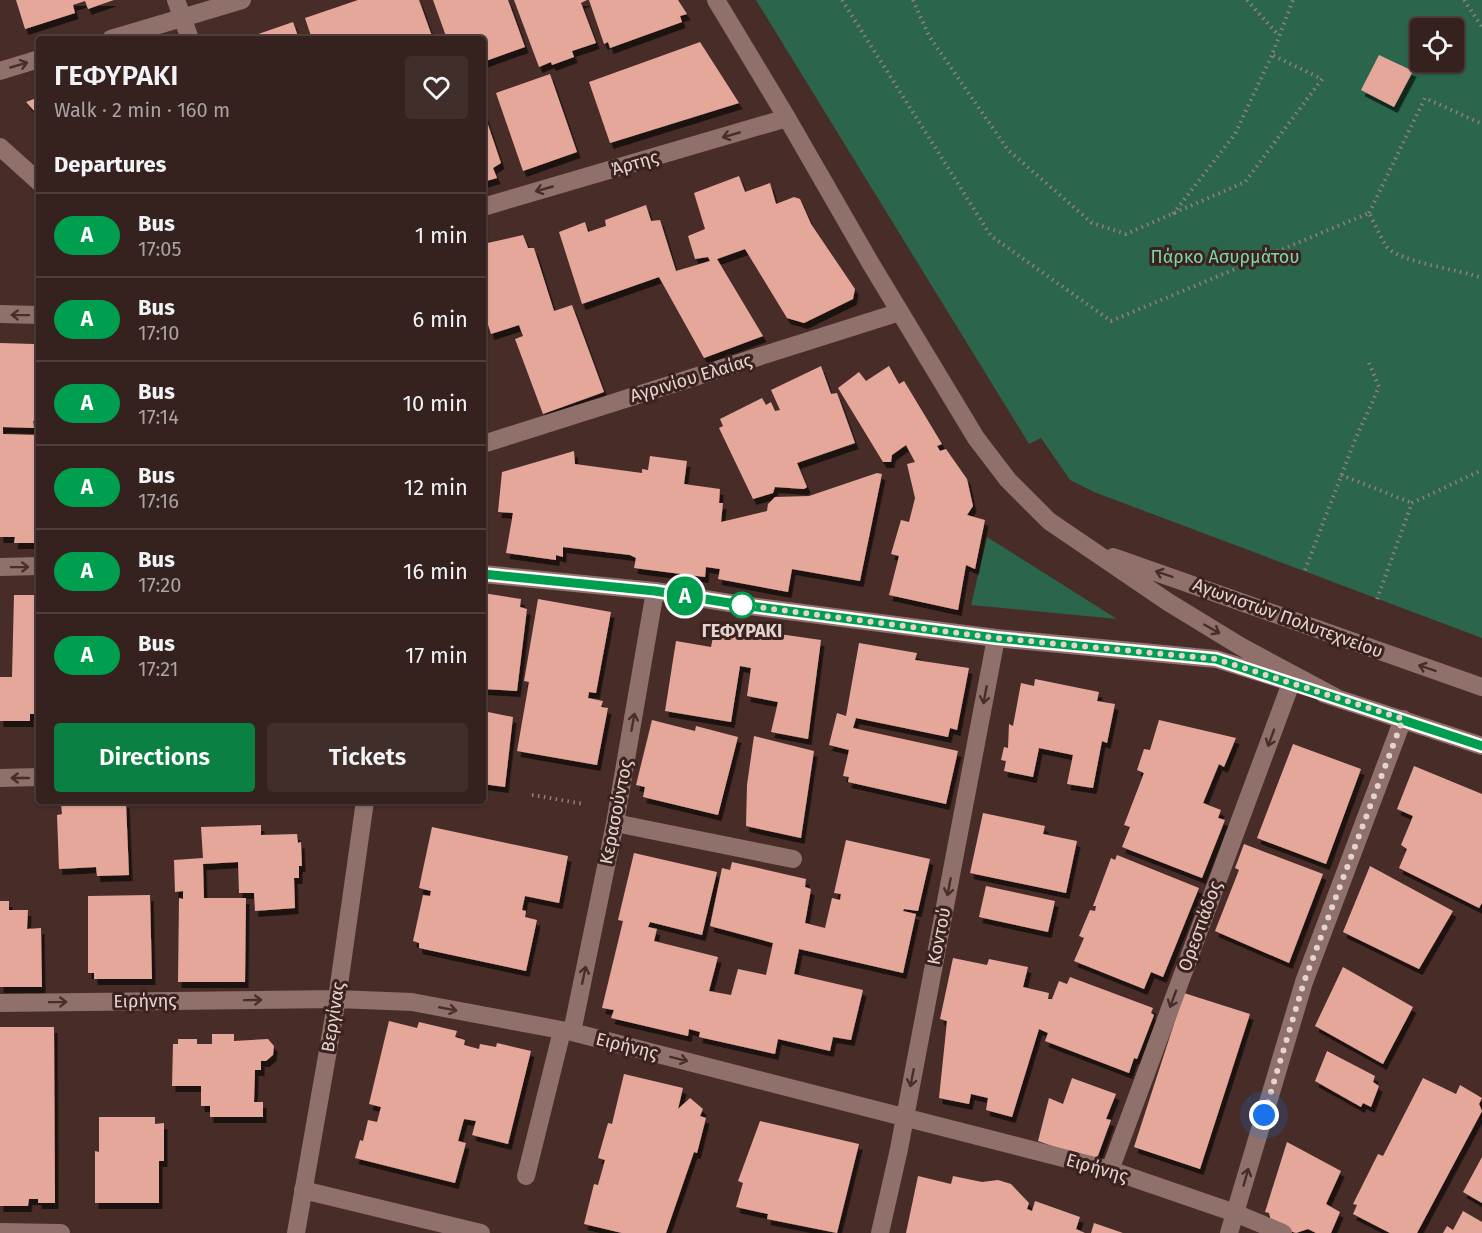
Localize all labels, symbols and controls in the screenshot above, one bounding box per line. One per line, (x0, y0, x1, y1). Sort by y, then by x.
map controls (1410, 18, 1464, 72)
button: locate (1410, 18, 1464, 72)
button: heart (405, 56, 468, 119)
one-way arrow (10, 59, 29, 70)
text: ΓΕΦΥΡΑΚΙ (54, 59, 178, 92)
text: Walk · 2 min · 160 m (54, 98, 230, 122)
one-way arrow (722, 130, 741, 141)
street label: Άρτης (609, 146, 662, 180)
text: Departures (54, 151, 166, 178)
one-way arrow (535, 184, 554, 195)
text: Bus (138, 210, 175, 237)
text: Α (81, 222, 93, 248)
text: 1 min (415, 222, 468, 249)
text: 17:05 (138, 237, 182, 261)
park label: Πάρκο Ασυρμάτου (1151, 246, 1299, 268)
text: Bus (138, 294, 175, 321)
text: Α (81, 306, 93, 332)
text: 6 min (412, 306, 468, 333)
one-way arrow (10, 309, 30, 320)
text: 17:10 (138, 321, 179, 345)
street label: Αγρινίου Ελαίας (627, 349, 755, 407)
text: Bus (138, 378, 175, 405)
text: Α (81, 390, 93, 416)
text: 10 min (402, 390, 468, 417)
text: 17:14 (138, 405, 179, 429)
text: Bus (138, 462, 175, 489)
text: Α (81, 474, 93, 500)
text: 12 min (404, 474, 468, 501)
text: 17:16 (138, 489, 179, 513)
text: Bus (138, 546, 175, 573)
text: Α (81, 558, 93, 584)
text: 16 min (403, 558, 468, 585)
one-way arrow (9, 561, 29, 572)
one-way arrow (1155, 568, 1174, 579)
text: 17:20 (138, 573, 181, 597)
street label: Αγωνιστών Πολυτεχνείου (1190, 573, 1386, 663)
line badge: Α (666, 576, 704, 616)
text: Α (679, 583, 691, 609)
marker: ΓΕΦΥΡΑΚΙ (729, 592, 755, 618)
place label: ΓΕΦΥΡΑΚΙ (702, 620, 782, 642)
one-way arrow (1203, 624, 1220, 636)
text: Bus (138, 630, 175, 657)
text: Α (81, 642, 93, 668)
text: 17 min (405, 642, 468, 669)
text: 17:21 (138, 657, 178, 681)
one-way arrow (1418, 661, 1437, 672)
one-way arrow (979, 685, 990, 705)
one-way arrow (627, 713, 638, 732)
button: Directions (54, 723, 255, 792)
button: Tickets (267, 723, 468, 792)
one-way arrow (1264, 728, 1275, 746)
street label: Κερασούντος (595, 757, 637, 866)
one-way arrow (10, 772, 30, 784)
one-way arrow (943, 876, 954, 896)
street label: Ορεστιάδος (1173, 877, 1227, 974)
street label: Κοντού (923, 905, 955, 967)
one-way arrow (578, 966, 590, 985)
street label: Βεργίνας (317, 980, 349, 1054)
street label: Ειρήνης (113, 989, 177, 1013)
one-way arrow (1167, 989, 1178, 1008)
one-way arrow (243, 994, 263, 1006)
one-way arrow (48, 996, 68, 1008)
one-way arrow (437, 1004, 457, 1015)
street label: Ειρήνης (594, 1028, 661, 1064)
one-way arrow (669, 1054, 688, 1066)
one-way arrow (906, 1068, 917, 1088)
your location (1249, 1100, 1279, 1130)
street label: Ειρήνης (1064, 1149, 1131, 1187)
one-way arrow (1240, 1168, 1252, 1187)

